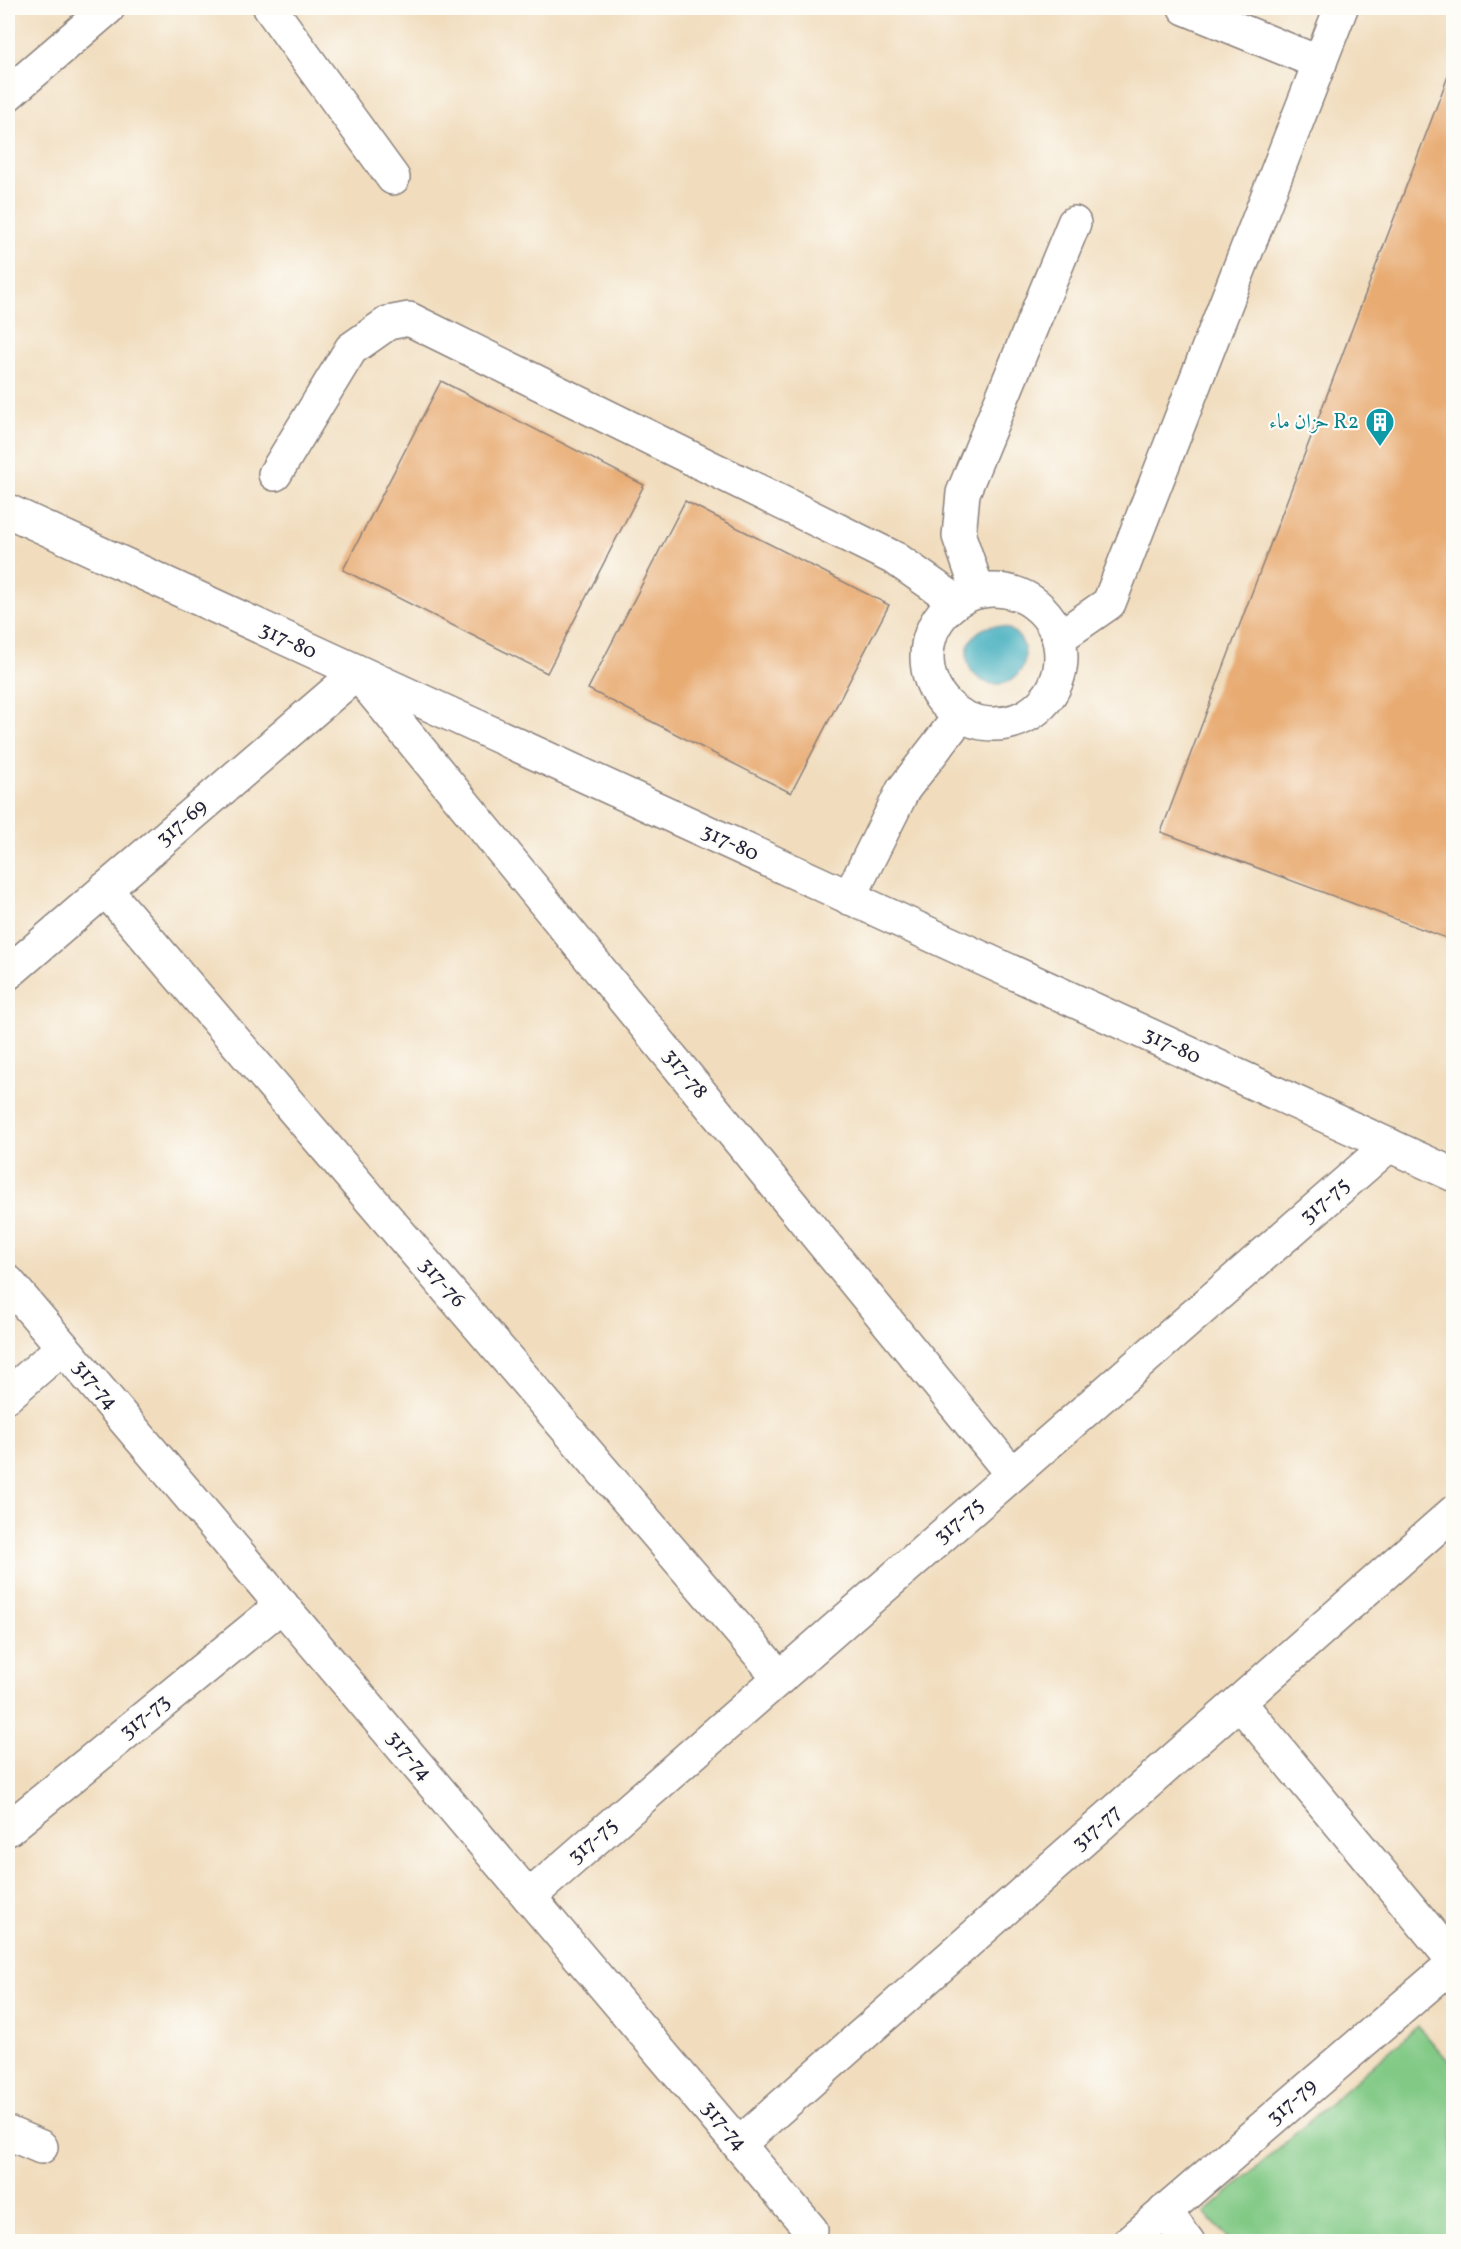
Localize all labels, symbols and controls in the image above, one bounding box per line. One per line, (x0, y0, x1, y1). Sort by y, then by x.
building icon: حزان ماء R2 (1364, 406, 1396, 448)
place label: حزان ماء R2 (1269, 408, 1359, 437)
street label: 317-80 (255, 615, 321, 667)
street label: 317-69 (150, 793, 214, 853)
street label: 317-80 (697, 817, 763, 869)
street label: 317-80 (1139, 1020, 1205, 1072)
street label: 317-78 (656, 1043, 714, 1105)
street label: 317-75 (1294, 1171, 1356, 1231)
street label: 317-76 (412, 1252, 472, 1314)
street label: 317-74 (65, 1354, 125, 1416)
street label: 317-75 (928, 1491, 990, 1551)
street label: 317-73 (114, 1688, 176, 1746)
street label: 317-74 (379, 1725, 439, 1787)
street label: 317-77 (1066, 1798, 1128, 1858)
street label: 317-75 (562, 1811, 624, 1871)
street label: 317-79 (1261, 2072, 1323, 2132)
street label: 317-74 (694, 2095, 754, 2157)

